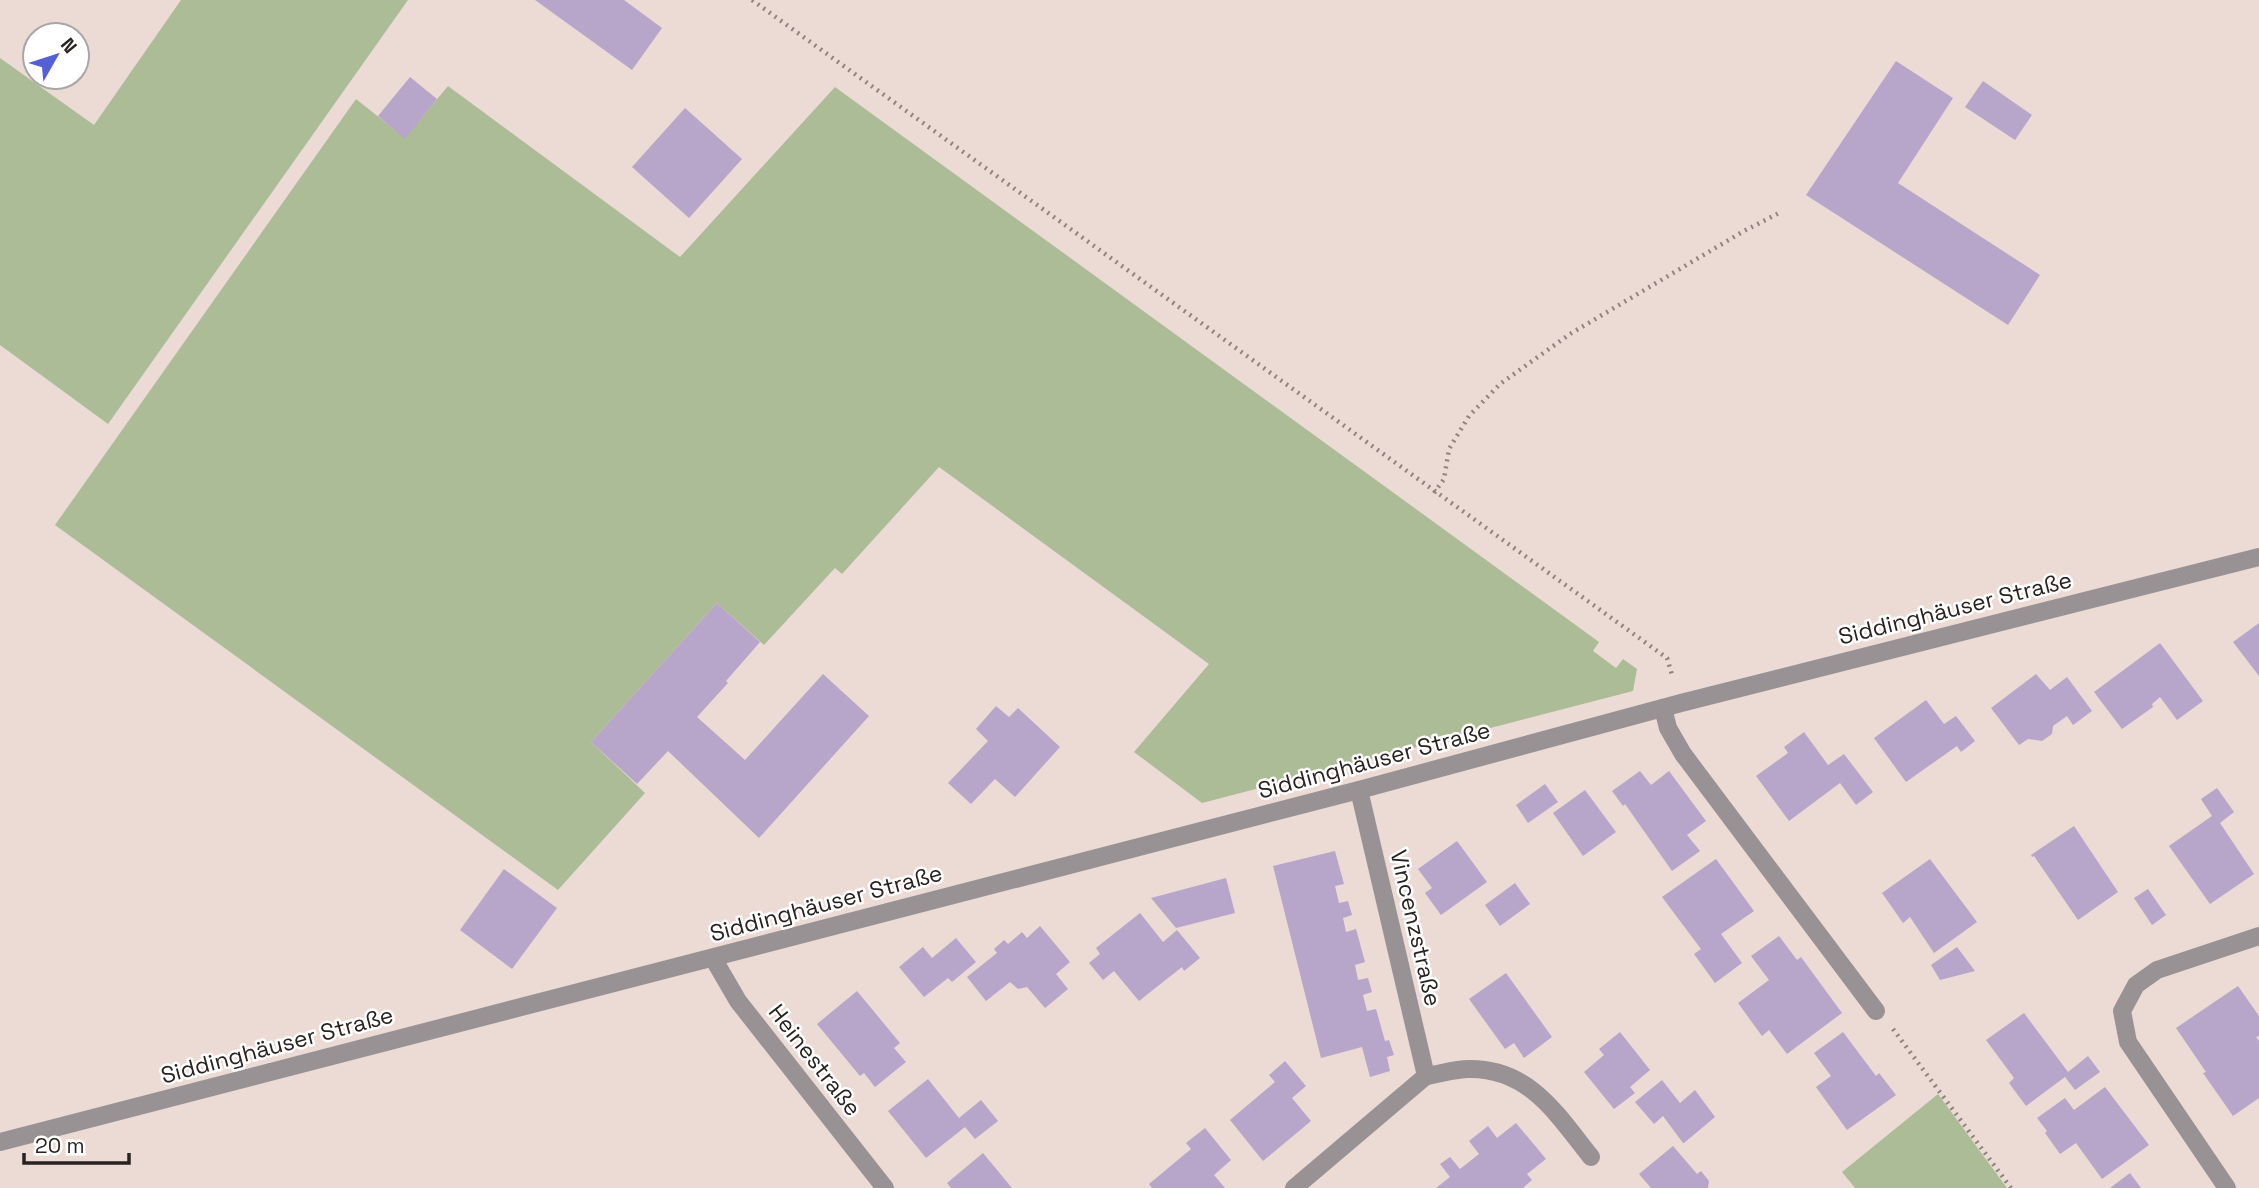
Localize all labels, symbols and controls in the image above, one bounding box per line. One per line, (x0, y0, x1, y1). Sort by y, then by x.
north arrow (21, 21, 91, 91)
text: N (55, 33, 83, 58)
street label: Siddinghäuser Straße (1835, 564, 2075, 652)
street label: Siddinghäuser Straße (1254, 715, 1494, 805)
street label: Vincenzstraße (1383, 847, 1449, 1009)
street label: Siddinghäuser Straße (706, 858, 946, 948)
street label: Heinestraße (762, 998, 868, 1122)
street label: Siddinghäuser Straße (157, 1000, 397, 1090)
scale bar (24, 1122, 130, 1166)
text: 20 m (35, 1132, 85, 1159)

